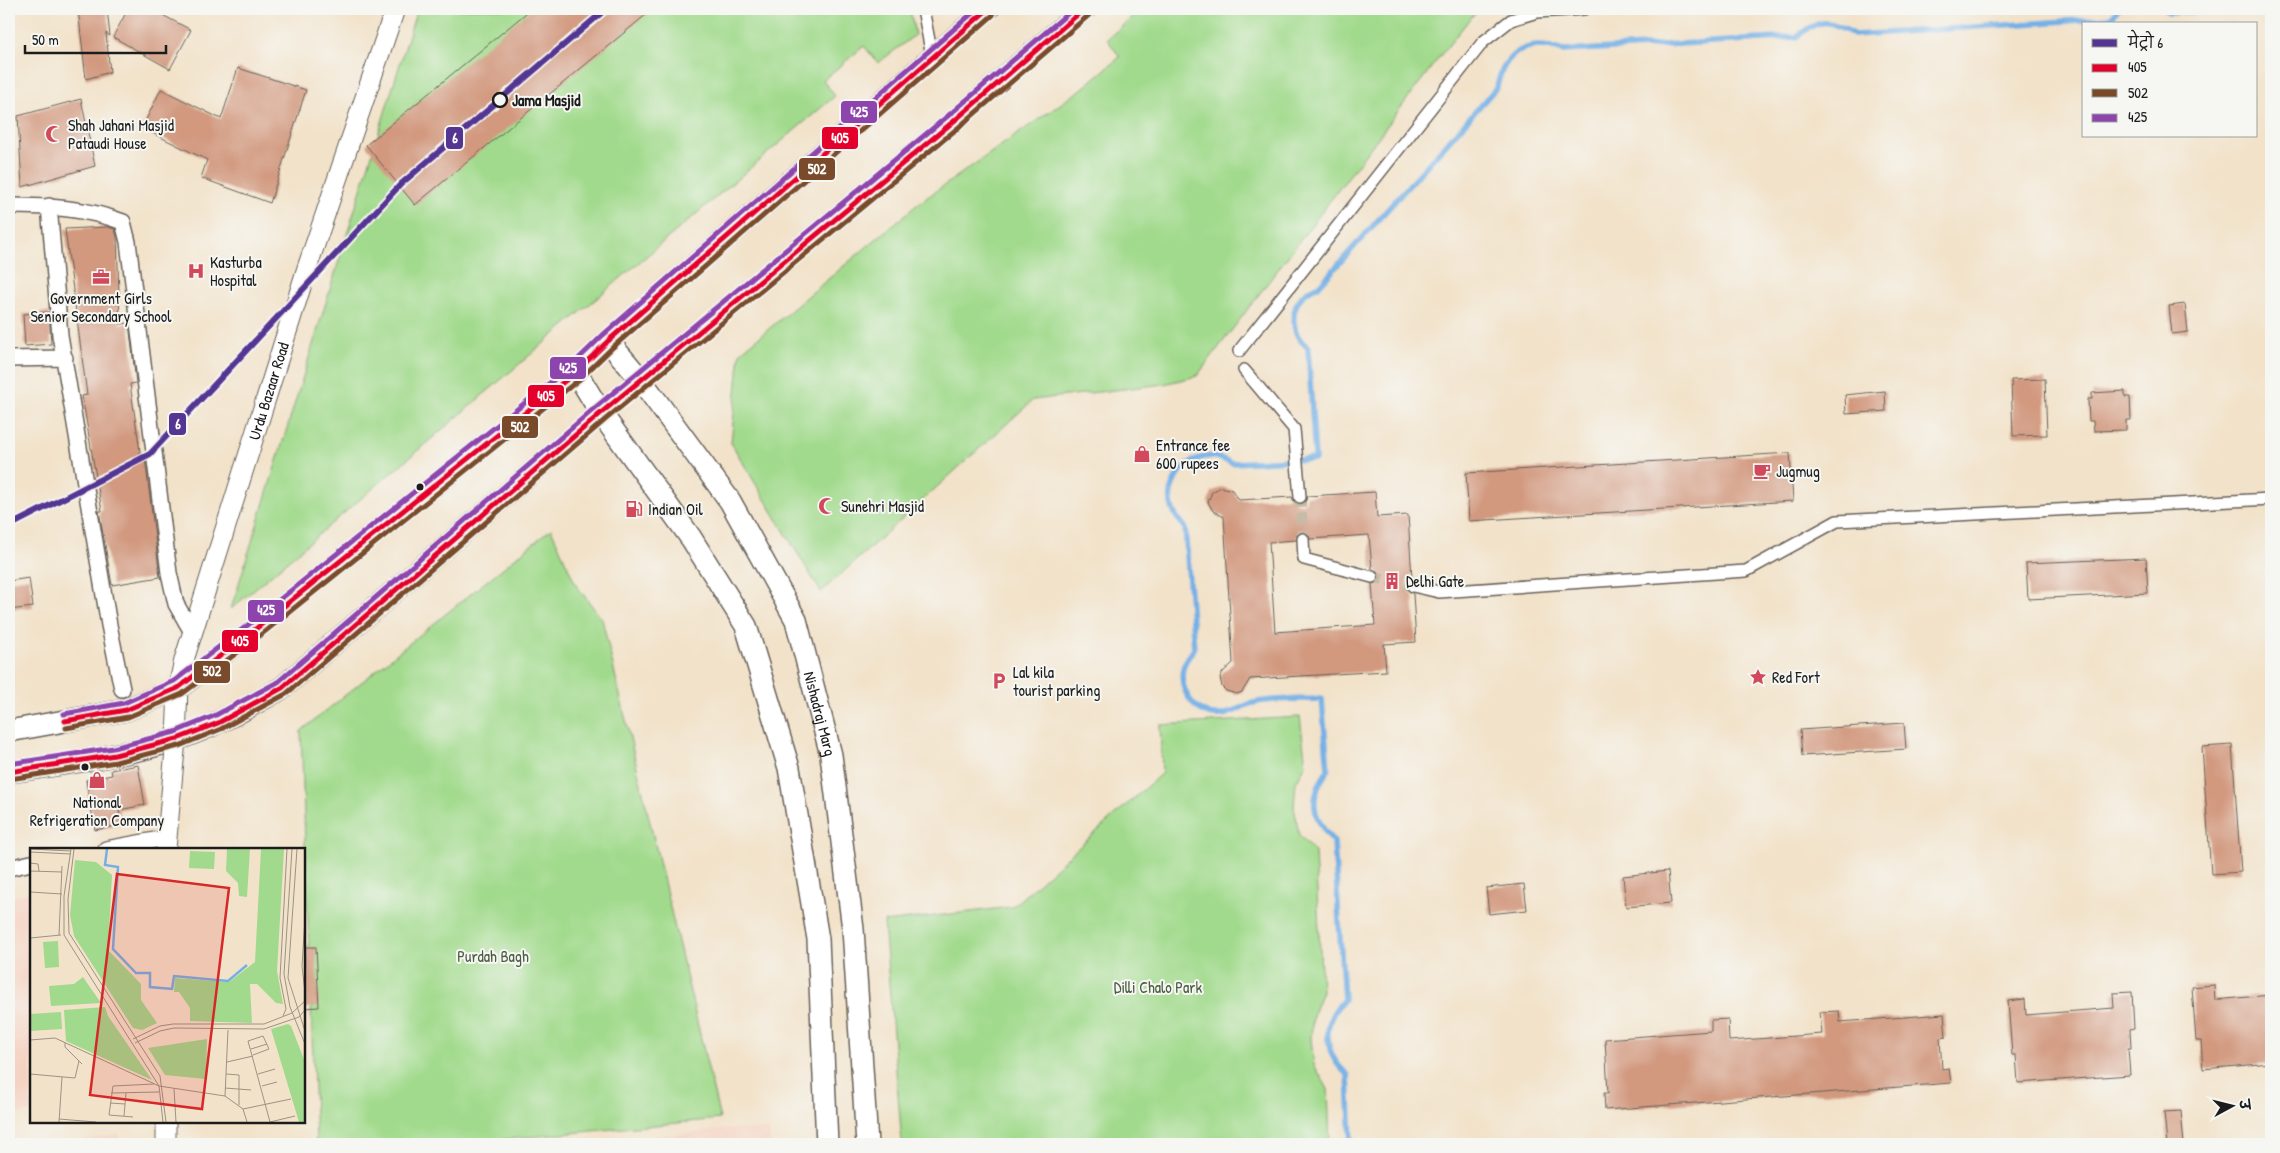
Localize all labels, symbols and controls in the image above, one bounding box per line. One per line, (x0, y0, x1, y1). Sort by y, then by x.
scale bar (25, 22, 166, 54)
legend (2082, 22, 2258, 138)
text: 50 m (32, 29, 59, 50)
text: मेट्रो 6 (2127, 29, 2163, 53)
text: 405 (2128, 56, 2147, 77)
text: 502 (2128, 82, 2148, 103)
place label: Jama Masjid (512, 89, 581, 111)
marker: Jama Masjid (492, 92, 508, 108)
line badge: 425 (840, 100, 878, 124)
text: 425 (850, 102, 868, 121)
text: 425 (2128, 106, 2148, 127)
place label: Shah Jahani Masjid Pataudi House (68, 114, 174, 154)
mosque icon: Shah Jahani Masjid Pataudi House (44, 124, 64, 144)
line badge: 6 (445, 126, 464, 150)
line badge: 405 (821, 126, 859, 150)
text: 6 (452, 128, 458, 147)
text: 405 (831, 128, 849, 147)
line badge: 502 (798, 157, 836, 181)
text: 502 (808, 159, 827, 178)
place label: Kasturba Hospital (210, 251, 262, 291)
hospital icon: Kasturba Hospital (186, 261, 206, 281)
office icon: Government Girls Senior Secondary School (91, 267, 111, 287)
place label: Government Girls Senior Secondary School (31, 287, 172, 327)
street label: Urdu Bazaar Road (243, 339, 294, 443)
line badge: 425 (549, 356, 587, 380)
text: 425 (559, 358, 577, 377)
line badge: 405 (527, 384, 565, 408)
text: 405 (537, 386, 555, 405)
line badge: 6 (168, 412, 187, 436)
text: 6 (175, 414, 181, 433)
line badge: 502 (501, 415, 539, 439)
text: 502 (511, 417, 530, 436)
place label: Entrance fee 600 rupees (1156, 434, 1231, 474)
shop icon: Entrance fee 600 rupees (1132, 444, 1152, 464)
place label: Jugmug (1776, 460, 1820, 482)
cafe icon: Jugmug (1752, 461, 1772, 481)
unlabelled marker (415, 482, 425, 492)
place label: Sunehri Masjid (841, 495, 924, 517)
mosque icon: Sunehri Masjid (817, 496, 837, 516)
place label: Indian Oil (648, 498, 703, 520)
fuel station icon: Indian Oil (624, 499, 644, 519)
place label: Delhi Gate (1406, 570, 1465, 592)
building icon: Delhi Gate (1382, 571, 1402, 591)
line badge: 425 (247, 599, 285, 623)
text: 425 (257, 600, 275, 619)
line badge: 405 (221, 629, 259, 653)
text: 405 (231, 631, 249, 650)
line badge: 502 (193, 660, 231, 684)
text: 502 (203, 661, 222, 680)
place label: Lal kila tourist parking (1013, 661, 1100, 701)
place label: Red Fort (1772, 666, 1820, 688)
place icon: Red Fort (1748, 667, 1768, 687)
street label: Nishadraj Marg (799, 669, 842, 758)
parking icon: Lal kila tourist parking (989, 671, 1009, 691)
unlabelled marker (80, 762, 90, 772)
shop icon: National Refrigeration Company (87, 770, 107, 790)
place label: National Refrigeration Company (30, 791, 165, 831)
inset map (30, 848, 305, 1123)
park label: Purdah Bagh (457, 945, 529, 967)
park label: Dilli Chalo Park (1114, 976, 1202, 998)
north arrow (2208, 1080, 2258, 1130)
text: उ (2235, 1097, 2256, 1112)

